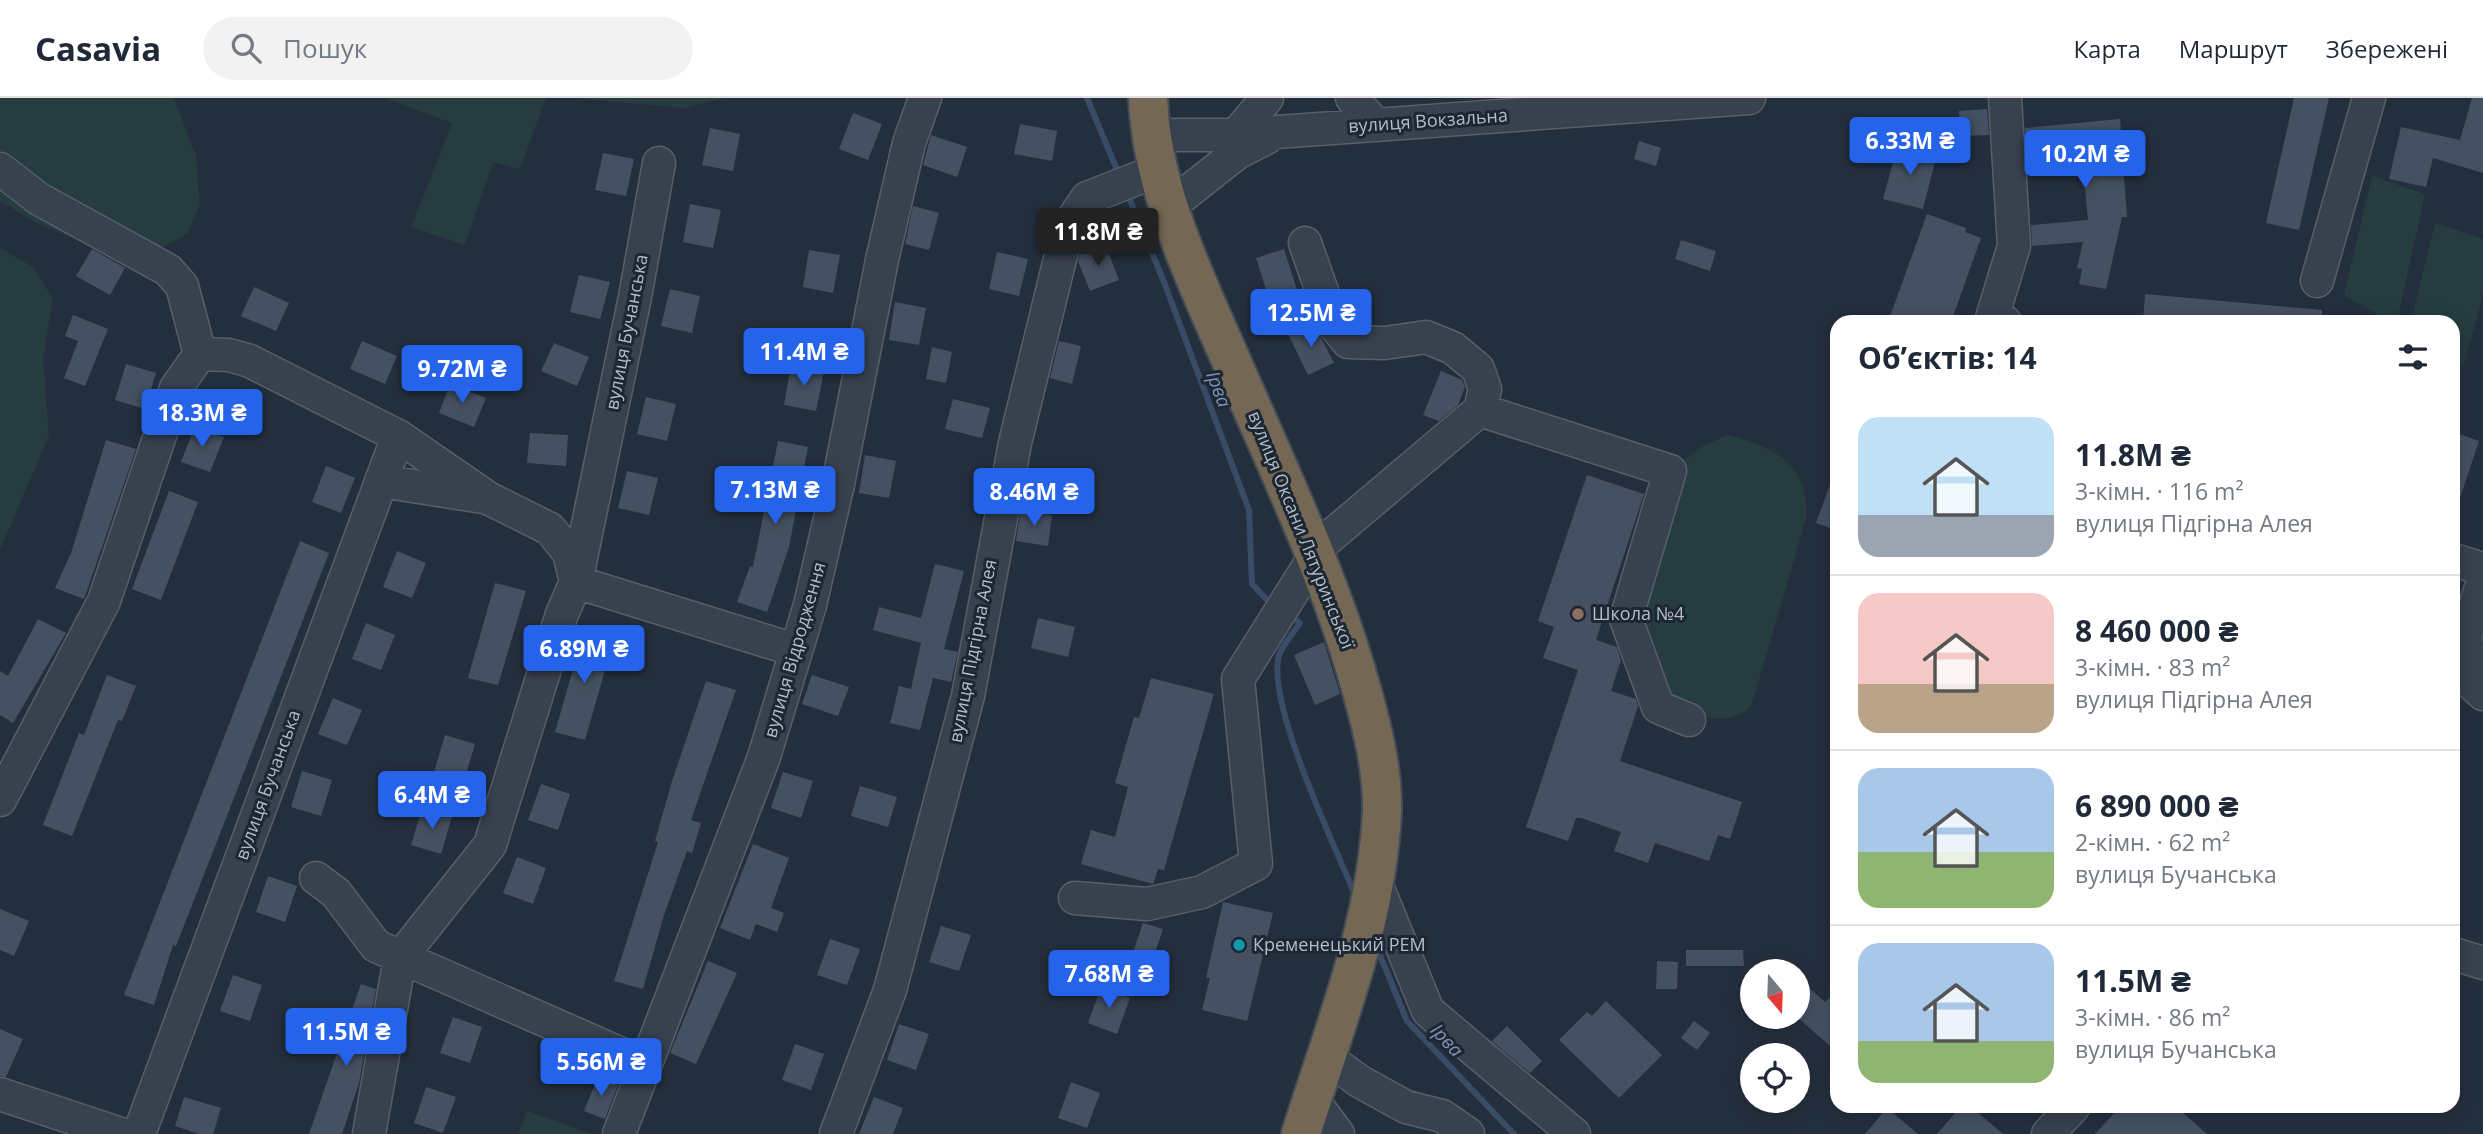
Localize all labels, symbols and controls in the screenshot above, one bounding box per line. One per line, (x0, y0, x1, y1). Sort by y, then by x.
search box (203, 17, 693, 80)
text: Casavia (35, 26, 161, 71)
icon: search (227, 29, 265, 67)
text: Пошук (283, 30, 367, 66)
text: Карта (2073, 32, 2141, 65)
text: Маршрут (2179, 32, 2288, 65)
text: Збережені (2326, 32, 2448, 65)
street label: вулиця Вокзальна (1347, 102, 1508, 138)
pin: 6.33M ₴ (1845, 118, 1975, 177)
text: 6.33M ₴ (1865, 124, 1955, 156)
pin: 10.2M ₴ (2020, 130, 2150, 190)
text: 10.2M ₴ (2040, 137, 2130, 169)
pin: 11.8M ₴ (1033, 208, 1163, 268)
text: 11.8M ₴ (1053, 215, 1143, 247)
street label: вулиця Бучанська (599, 252, 653, 412)
pin: 12.5M ₴ (1246, 289, 1376, 349)
text: 12.5M ₴ (1266, 296, 1356, 328)
pin: 11.4M ₴ (739, 328, 869, 388)
text: 11.4M ₴ (759, 335, 849, 367)
text: Об’єктів: 14 (1858, 337, 2037, 378)
icon: filters (2394, 338, 2432, 376)
pin: 9.72M ₴ (397, 345, 527, 405)
text: 9.72M ₴ (417, 352, 507, 384)
water label: Ірва (1200, 367, 1238, 411)
pin: 18.3M ₴ (137, 390, 267, 449)
text: 18.3M ₴ (157, 396, 247, 428)
street label: вулиця Оксани Лятуринської (1243, 407, 1361, 652)
text: 11.8M ₴ (2075, 434, 2191, 475)
icon: home (1914, 445, 1998, 529)
pin: 7.13M ₴ (710, 466, 840, 526)
pin: 8.46M ₴ (969, 468, 1099, 528)
text: 7.13M ₴ (730, 473, 820, 505)
text: 8.46M ₴ (989, 475, 1079, 507)
text: 3-кімн. · 116 m² (2075, 475, 2243, 507)
text: вулиця Підгірна Алея (2075, 507, 2313, 539)
street label: вулиця Підгірна Алея (942, 557, 1002, 744)
street label: вулиця Відродження (757, 559, 831, 740)
place label: Школа №4 (1592, 601, 1684, 625)
marker: Школа №4 (1570, 606, 1586, 622)
text: 8 460 000 ₴ (2075, 610, 2238, 651)
icon: home (1914, 621, 1998, 705)
pin: 6.89M ₴ (519, 626, 649, 685)
text: 6.89M ₴ (539, 632, 629, 664)
text: 3-кімн. · 83 m² (2075, 651, 2230, 683)
text: вулиця Підгірна Алея (2075, 683, 2313, 715)
street label: вулиця Бучанська (229, 706, 305, 863)
pin: 6.4M ₴ (375, 772, 489, 831)
text: 6.4M ₴ (394, 778, 470, 810)
text: 6 890 000 ₴ (2075, 785, 2238, 826)
icon: home (1914, 796, 1998, 880)
text: 2-кімн. · 62 m² (2075, 826, 2230, 858)
text: вулиця Бучанська (2075, 858, 2277, 890)
place label: Кременецький РЕМ (1253, 932, 1426, 956)
marker: Кременецький РЕМ (1231, 937, 1247, 953)
pin: 7.68M ₴ (1044, 950, 1174, 1010)
text: 7.68M ₴ (1064, 957, 1154, 989)
north arrow (1740, 959, 1810, 1029)
map controls (1740, 959, 1810, 1113)
text: 11.5M ₴ (2075, 960, 2191, 1001)
icon: home (1914, 971, 1998, 1055)
text: 3-кімн. · 86 m² (2075, 1001, 2230, 1033)
pin: 11.5M ₴ (281, 1009, 411, 1068)
text: 11.5M ₴ (301, 1015, 391, 1047)
water label: Ірва (1425, 1018, 1469, 1063)
text: вулиця Бучанська (2075, 1033, 2277, 1065)
pin: 5.56M ₴ (536, 1038, 666, 1098)
button: locate (1740, 1043, 1810, 1113)
text: 5.56M ₴ (556, 1045, 646, 1077)

